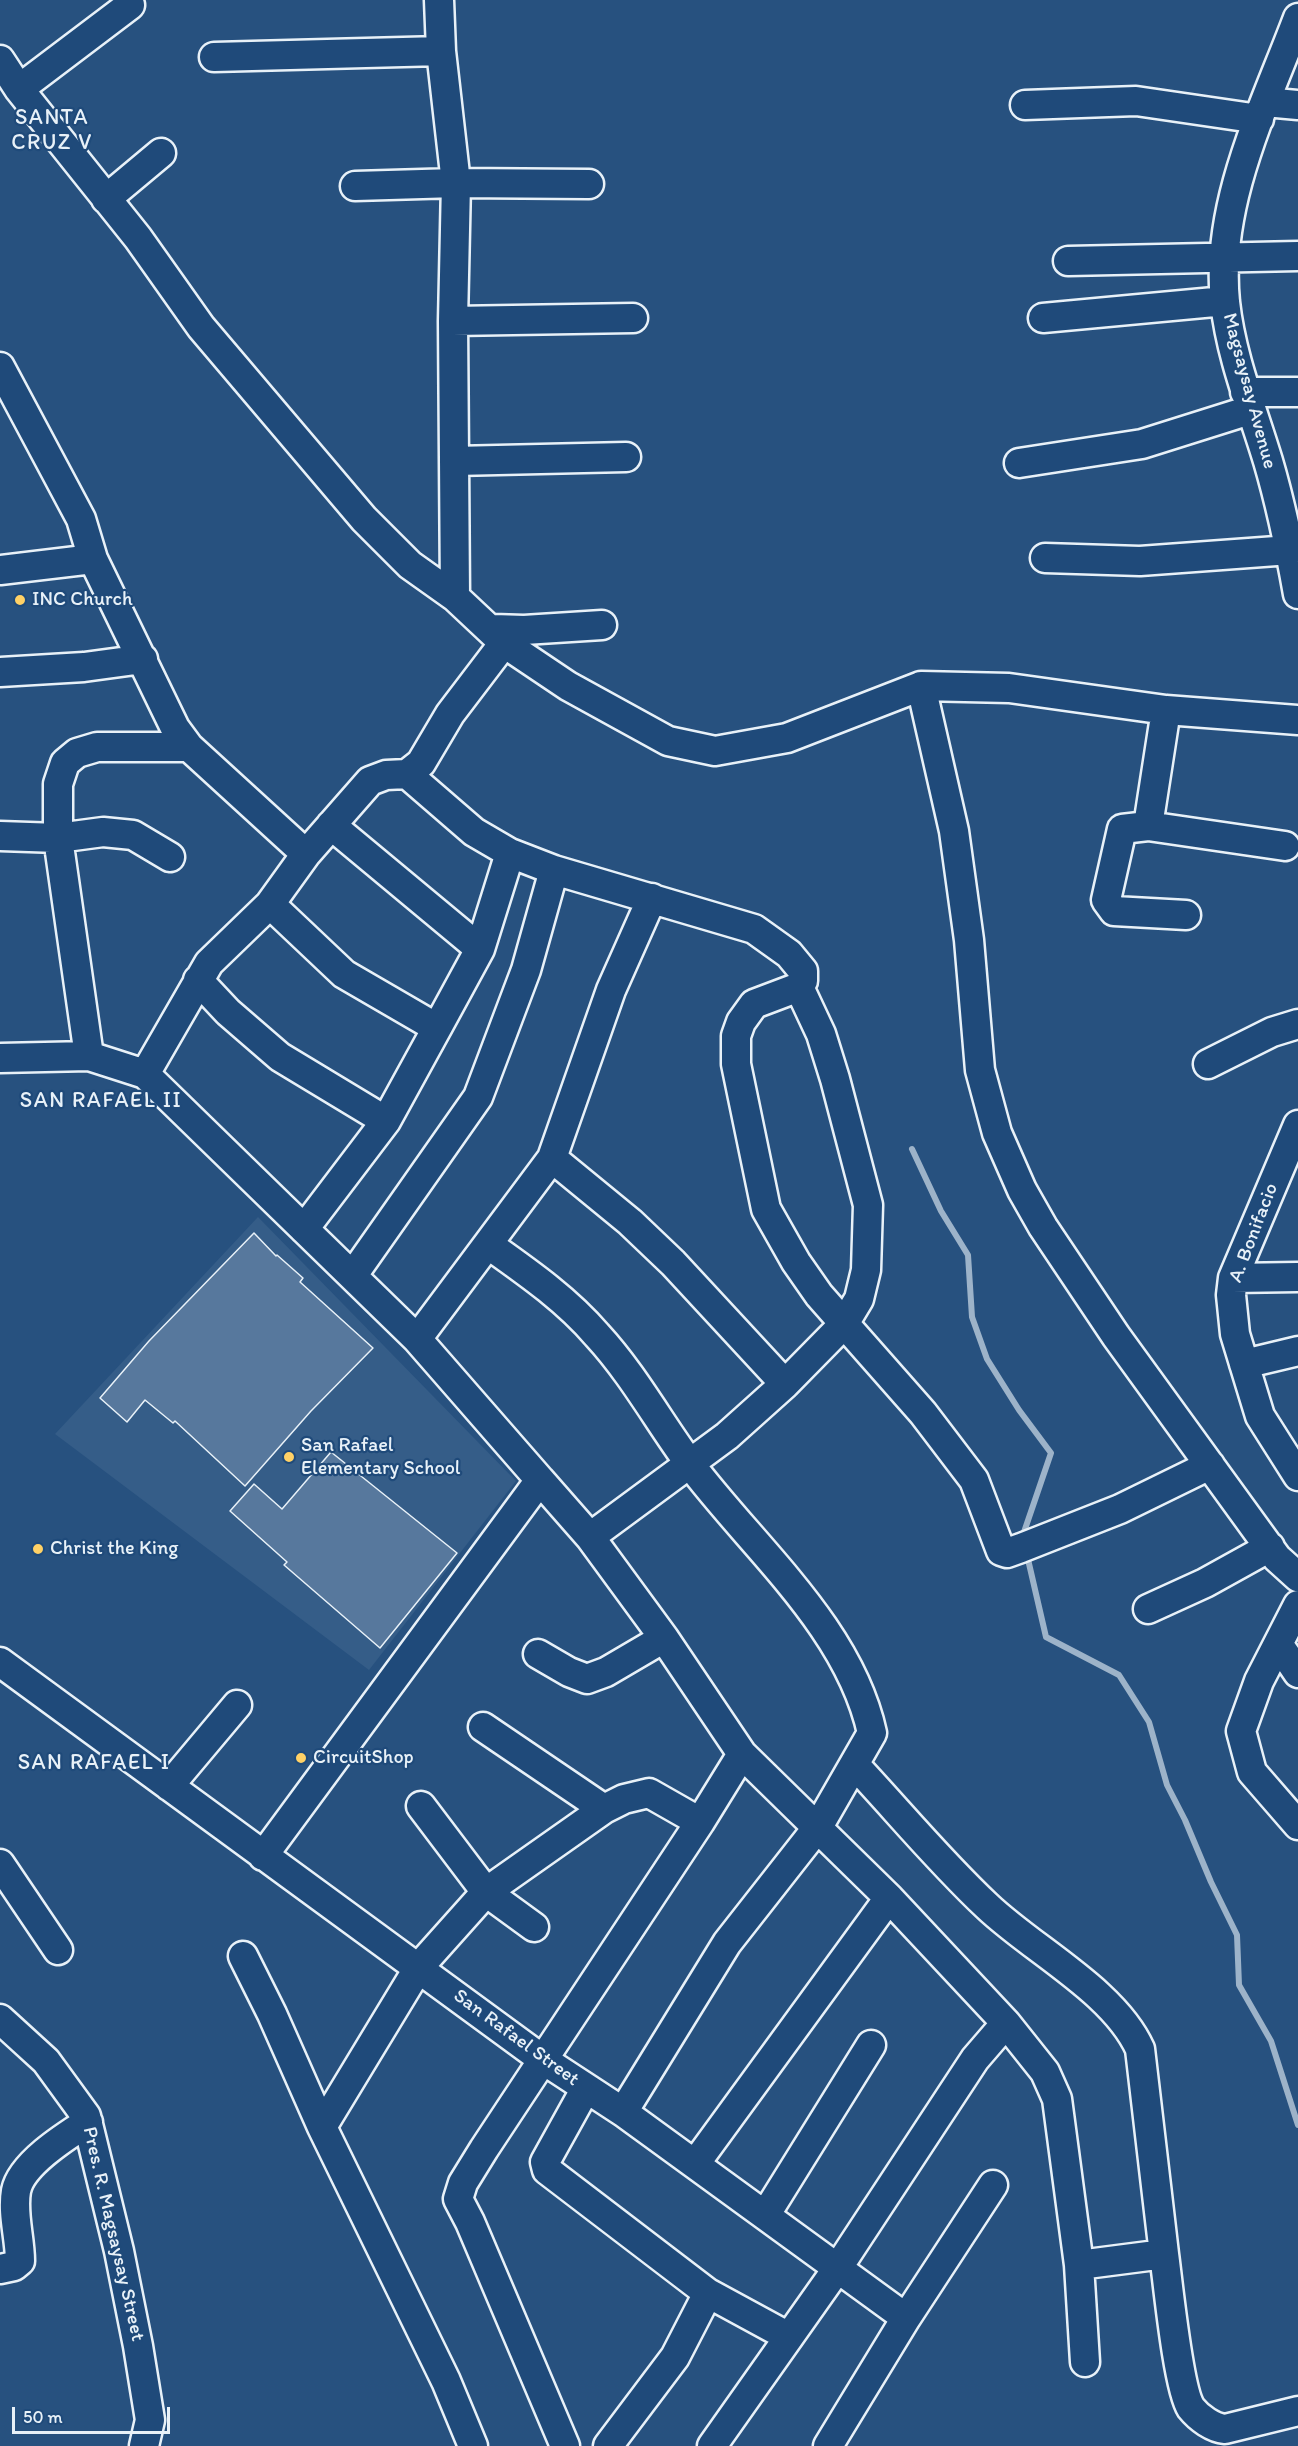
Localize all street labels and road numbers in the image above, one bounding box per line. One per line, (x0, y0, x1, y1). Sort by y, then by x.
street label: Magsaysay Avenue (1217, 310, 1281, 472)
street label: A. Bonifacio (1224, 1180, 1284, 1286)
street label: San Rafael Street (448, 1984, 584, 2092)
street label: Pres. R. Magsaysay Street (77, 2124, 149, 2344)

